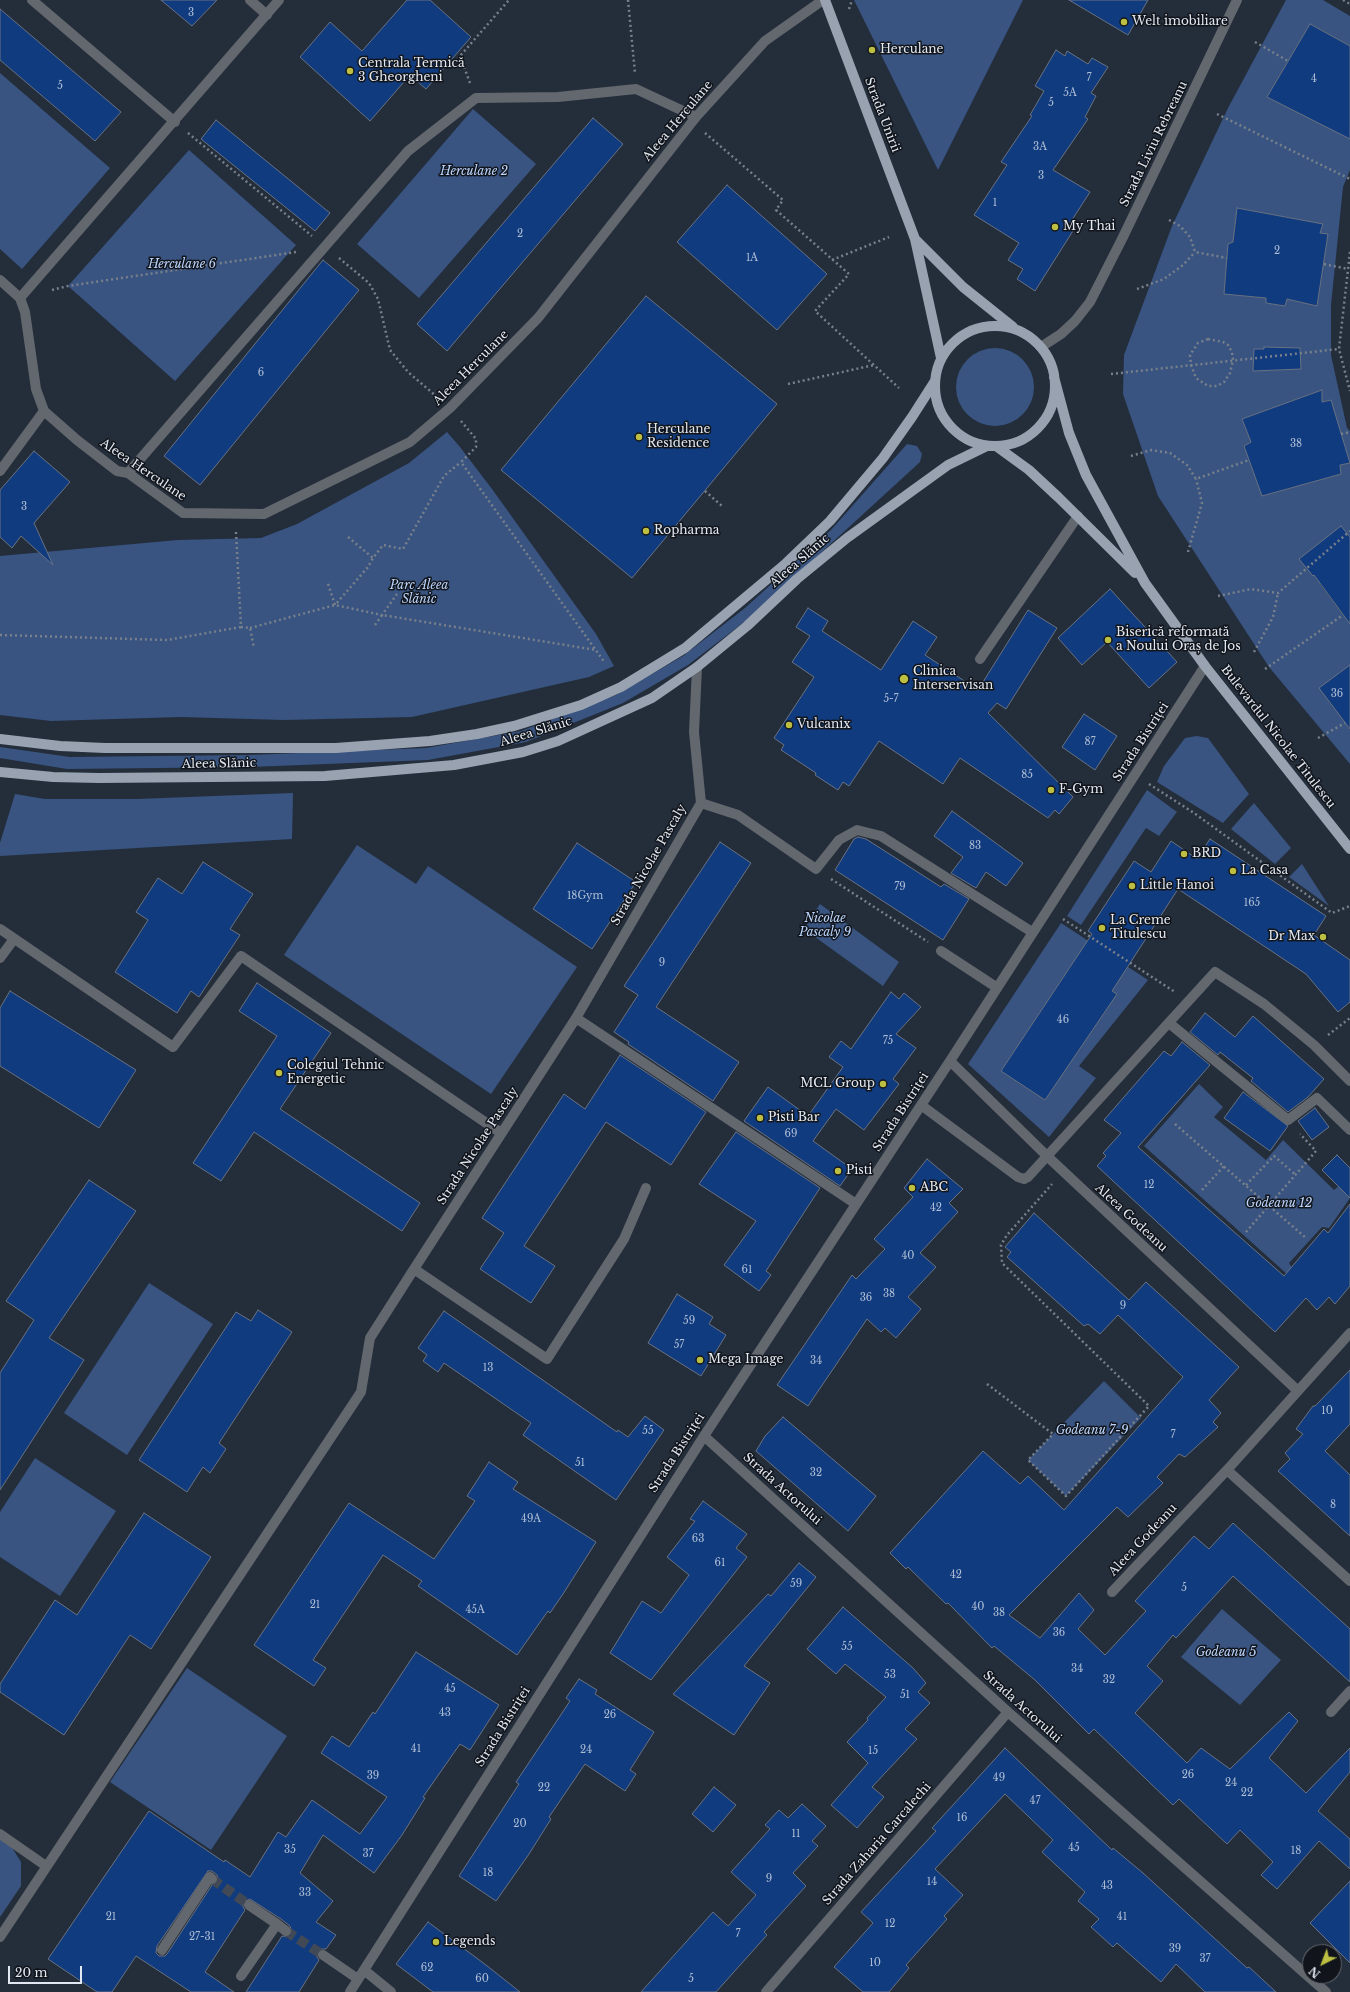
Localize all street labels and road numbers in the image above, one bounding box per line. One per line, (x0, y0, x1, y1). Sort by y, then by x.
street label: Strada Unirii (861, 76, 903, 154)
street label: Aleea Herculane (640, 78, 716, 164)
street label: Strada Liviu Rebreanu (1117, 79, 1191, 209)
street label: Aleea Herculane (430, 327, 512, 409)
street label: Aleea Herculane (97, 436, 189, 504)
street label: Aleea Slănic (767, 531, 833, 591)
street label: Bulevardul Nicolae Titulescu (1218, 663, 1338, 811)
street label: Strada Bistriței (1110, 700, 1172, 784)
street label: Aleea Slănic (498, 714, 574, 750)
street label: Aleea Slănic (182, 756, 256, 772)
street label: Strada Nicolae Pascaly (608, 802, 690, 928)
street label: Strada Bistriței (870, 1070, 932, 1154)
street label: Strada Nicolae Pascaly (435, 1084, 521, 1208)
street label: Aleea Godeanu (1092, 1181, 1170, 1255)
street label: Strada Bistriței (646, 1411, 708, 1495)
street label: Strada Actorului (740, 1450, 824, 1528)
street label: Aleea Godeanu (1106, 1501, 1180, 1579)
street label: Strada Actorului (980, 1668, 1064, 1746)
street label: Strada Bistriței (473, 1684, 533, 1770)
street label: Strada Zaharia Carcalechi (820, 1780, 934, 1908)

